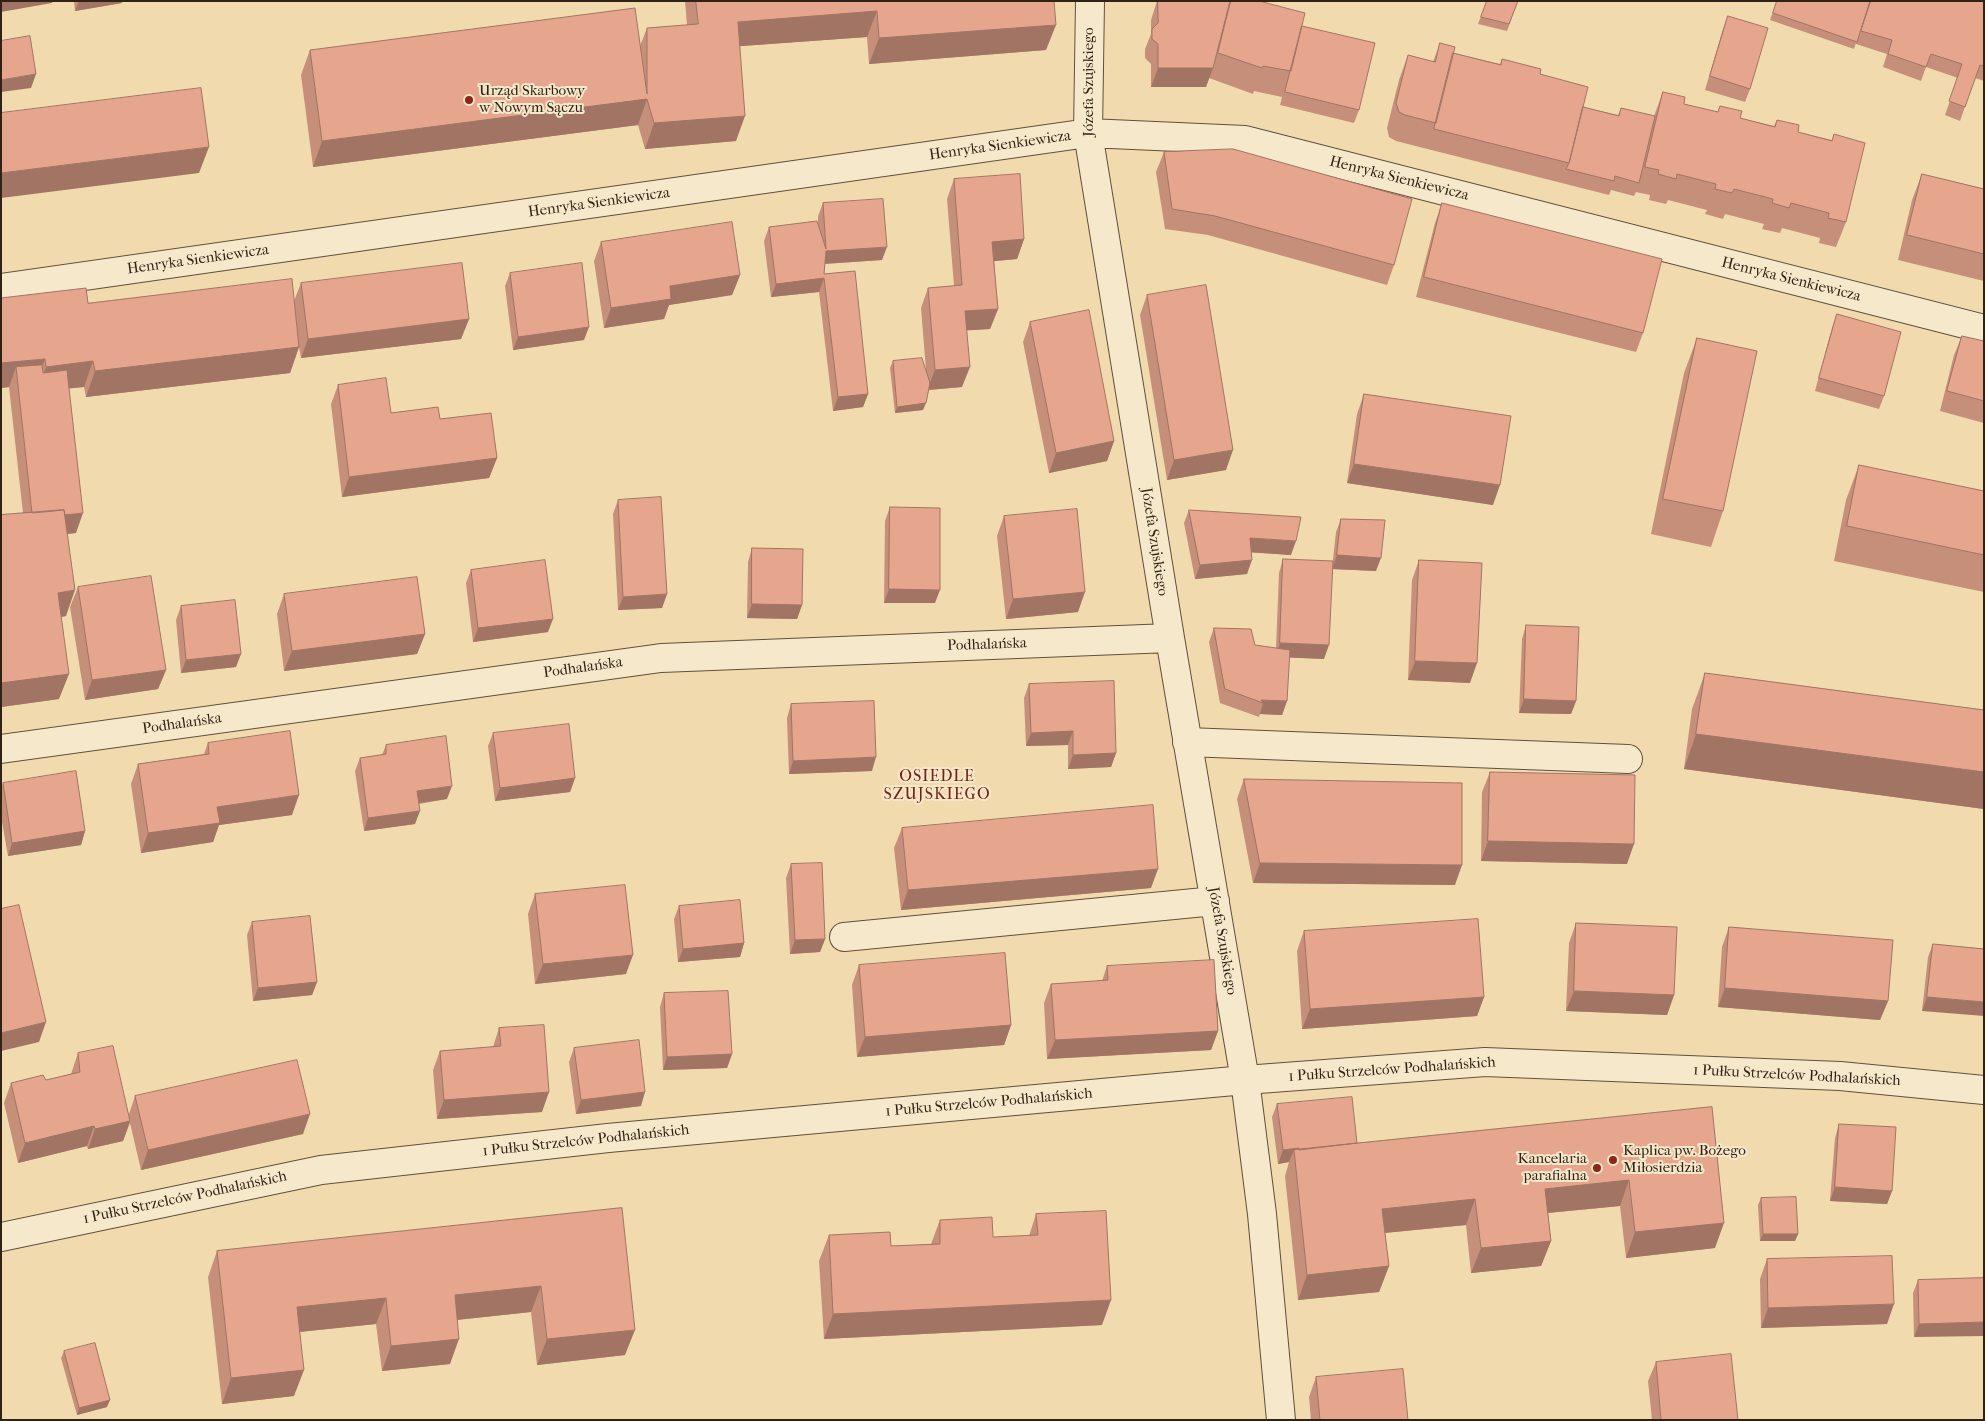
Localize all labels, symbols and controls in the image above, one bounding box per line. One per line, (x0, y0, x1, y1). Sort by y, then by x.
street label: Józefa Szujskiego (1080, 27, 1098, 137)
place label: Urząd Skarbowy w Nowym Sączu (479, 82, 585, 117)
marker: Urząd Skarbowy w Nowym Sączu (463, 94, 475, 106)
street label: Henryka Sienkiewicza (928, 127, 1072, 165)
street label: Henryka Sienkiewicza (1327, 153, 1471, 205)
street label: Henryka Sienkiewicza (527, 184, 671, 222)
street label: Henryka Sienkiewicza (126, 241, 270, 279)
street label: Henryka Sienkiewicza (1719, 254, 1863, 306)
street label: Józefa Szujskiego (1137, 487, 1171, 597)
street label: Podhalańska (947, 635, 1027, 655)
street label: Podhalańska (542, 654, 624, 682)
street label: Podhalańska (141, 710, 223, 738)
district label: OSIEDLE SZUJSKIEGO (882, 767, 992, 805)
street label: Józefa Szujskiego (1204, 886, 1240, 996)
street label: 1 Pułku Strzelców Podhalańskich (1288, 1054, 1496, 1086)
street label: 1 Pułku Strzelców Podhalańskich (1693, 1062, 1901, 1090)
street label: 1 Pułku Strzelców Podhalańskich (885, 1085, 1093, 1121)
street label: 1 Pułku Strzelców Podhalańskich (482, 1121, 690, 1161)
place label: Kaplica pw. Bożego Miłosierdzia (1623, 1142, 1746, 1177)
place label: Kancelaria parafialna (1518, 1150, 1587, 1185)
marker: Kaplica pw. Bożego Miłosierdzia (1607, 1154, 1619, 1166)
marker: Kancelaria parafialna (1591, 1162, 1603, 1174)
street label: 1 Pułku Strzelców Podhalańskich (82, 1168, 288, 1228)

